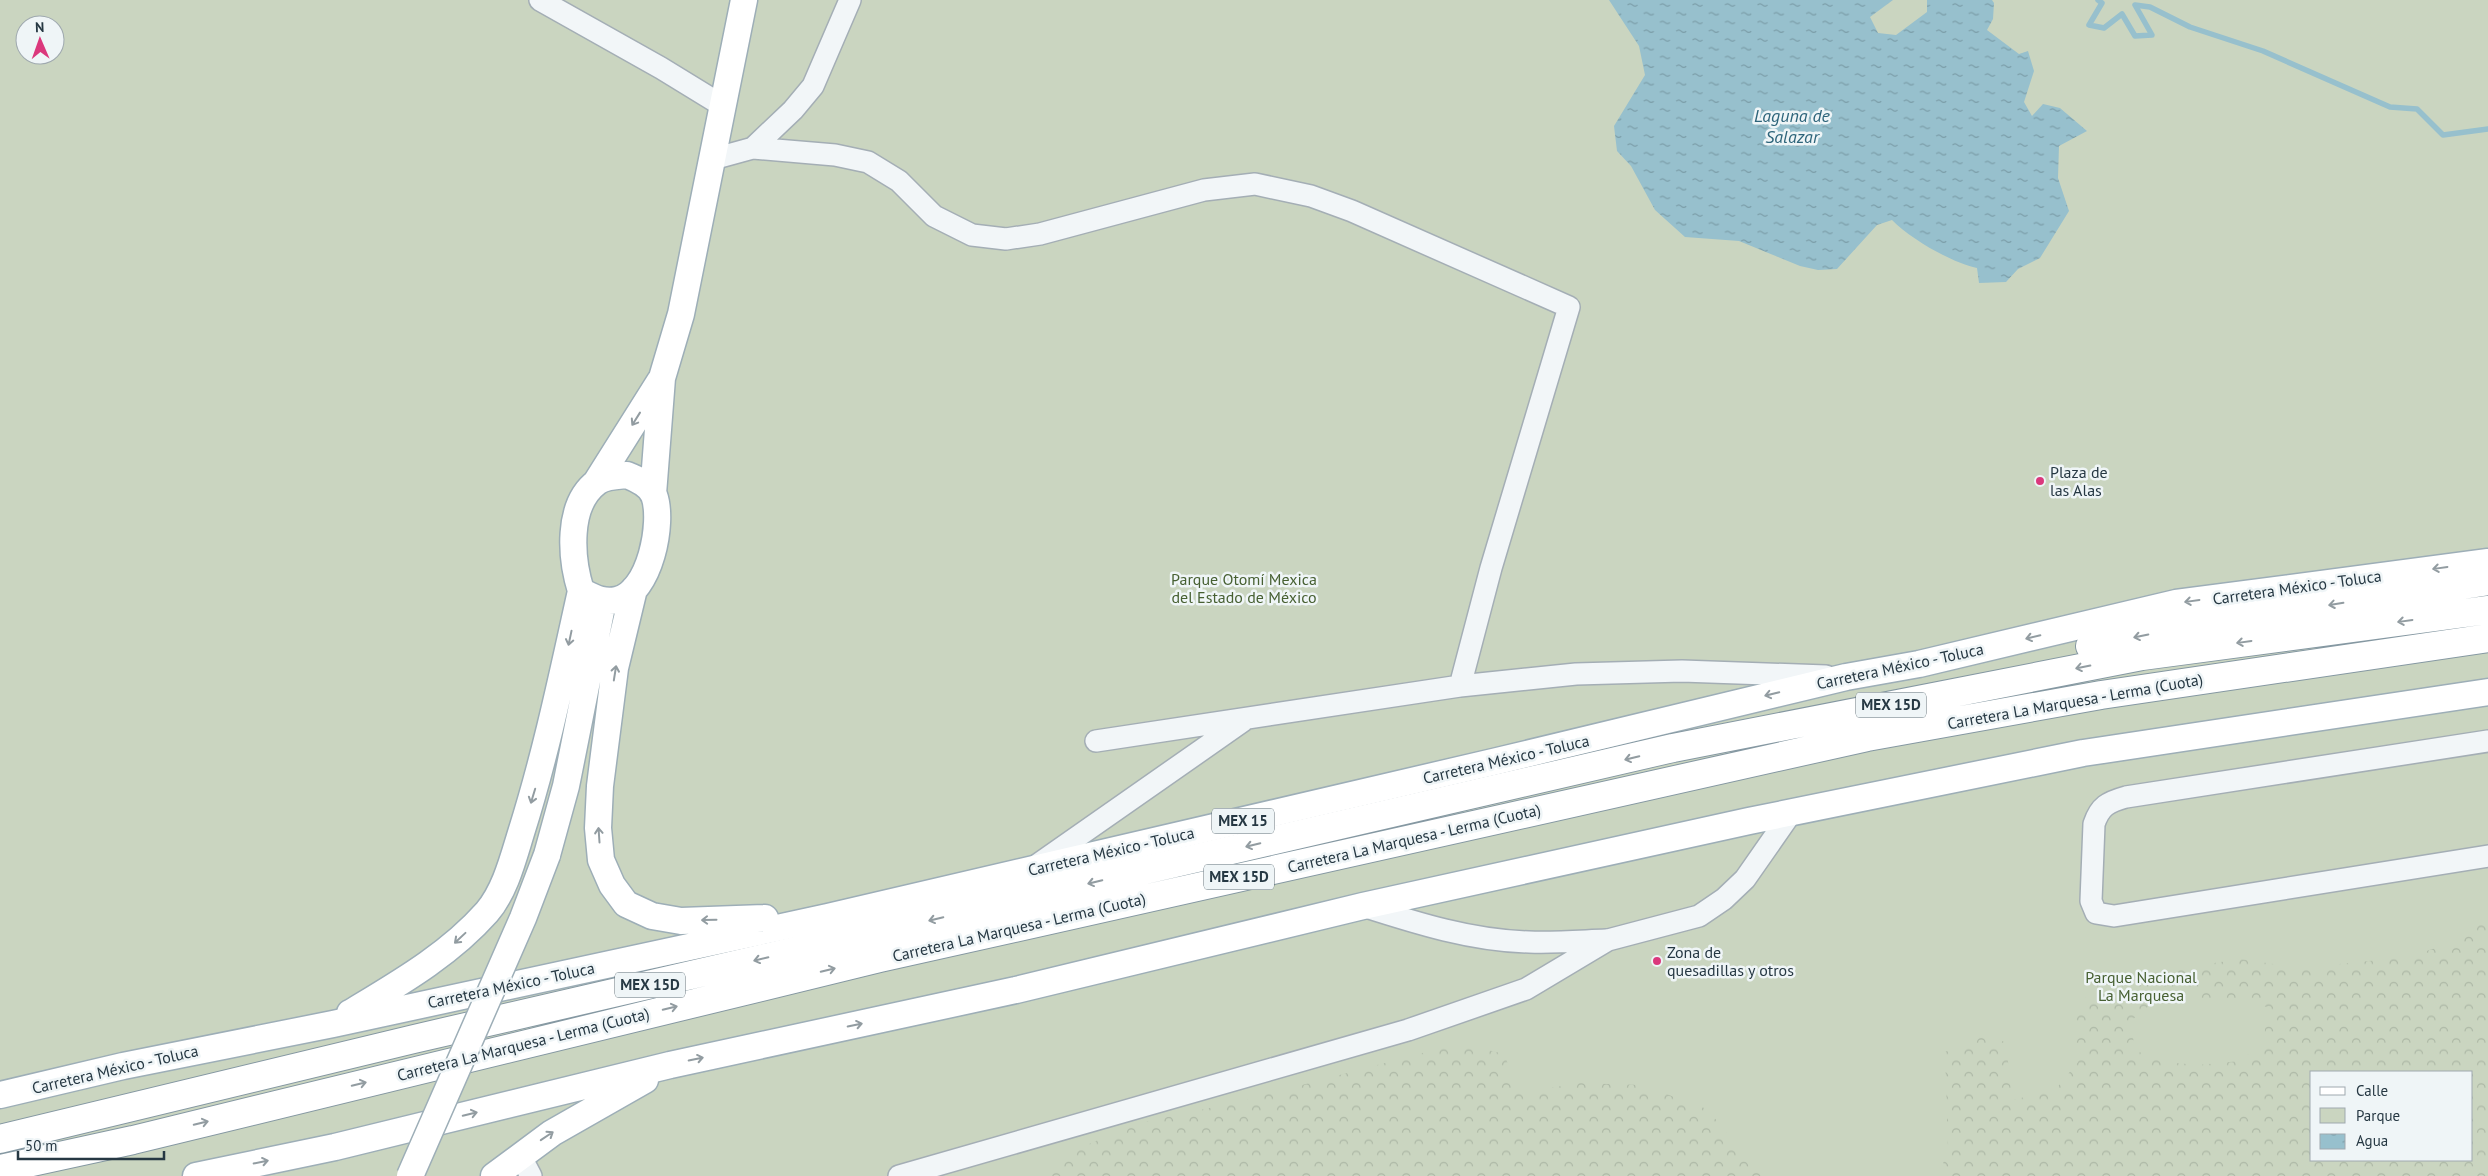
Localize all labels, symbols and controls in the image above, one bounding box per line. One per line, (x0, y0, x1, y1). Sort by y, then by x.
north arrow (15, 15, 65, 65)
text: N (35, 18, 44, 36)
water label: Laguna de Salazar (1754, 104, 1831, 148)
one-way arrow (631, 412, 641, 426)
place label: Plaza de las Alas (2050, 462, 2108, 500)
marker: Plaza de las Alas (2034, 475, 2046, 487)
one-way arrow (2432, 563, 2448, 573)
street label: Carretera México - Toluca (2211, 565, 2383, 609)
park label: Parque Otomí Mexica del Estado de México (1171, 569, 1317, 607)
one-way arrow (2184, 596, 2200, 606)
one-way arrow (2328, 599, 2344, 609)
one-way arrow (2397, 616, 2413, 626)
one-way arrow (565, 630, 574, 646)
one-way arrow (2134, 632, 2150, 641)
one-way arrow (2026, 633, 2042, 642)
one-way arrow (2236, 637, 2252, 647)
street label: Carretera México - Toluca (1815, 639, 1985, 693)
one-way arrow (2076, 662, 2092, 672)
one-way arrow (610, 666, 620, 682)
street label: Carretera La Marquesa - Lerma (Cuota) (1946, 669, 2204, 733)
one-way arrow (1765, 690, 1781, 700)
road number: MEX 15D (1856, 692, 1926, 718)
street label: Carretera México - Toluca (1421, 730, 1591, 788)
one-way arrow (1625, 754, 1641, 763)
one-way arrow (527, 788, 537, 804)
street label: Carretera La Marquesa - Lerma (Cuota) (1285, 799, 1543, 877)
road number: MEX 15 (1212, 808, 1274, 834)
street label: Carretera México - Toluca (1026, 822, 1196, 880)
one-way arrow (595, 827, 604, 843)
one-way arrow (1245, 841, 1261, 850)
road number: MEX 15D (1204, 864, 1274, 890)
one-way arrow (1087, 878, 1103, 887)
street label: Carretera La Marquesa - Lerma (Cuota) (890, 888, 1148, 966)
one-way arrow (701, 915, 718, 925)
one-way arrow (929, 915, 945, 924)
one-way arrow (453, 932, 466, 944)
place label: Zona de quesadillas y otros (1667, 942, 1794, 980)
one-way arrow (753, 955, 769, 964)
marker: Zona de quesadillas y otros (1651, 955, 1663, 967)
street label: Carretera México - Toluca (426, 958, 596, 1012)
one-way arrow (819, 965, 835, 974)
park label: Parque Nacional La Marquesa (2085, 967, 2197, 1005)
road number: MEX 15D (615, 972, 685, 998)
street label: Carretera La Marquesa - Lerma (Cuota) (395, 1003, 651, 1085)
one-way arrow (661, 1003, 677, 1012)
one-way arrow (847, 1020, 863, 1029)
street label: Carretera México - Toluca (30, 1040, 200, 1098)
one-way arrow (688, 1054, 704, 1063)
legend (2310, 1071, 2473, 1161)
one-way arrow (350, 1079, 366, 1088)
text: Calle (2356, 1081, 2388, 1100)
text: Parque (2356, 1106, 2400, 1125)
one-way arrow (462, 1109, 478, 1118)
one-way arrow (192, 1118, 208, 1127)
scale bar (18, 1128, 164, 1160)
one-way arrow (540, 1131, 554, 1141)
text: Agua (2356, 1131, 2388, 1150)
text: 50 m (25, 1136, 58, 1155)
one-way arrow (252, 1157, 268, 1166)

